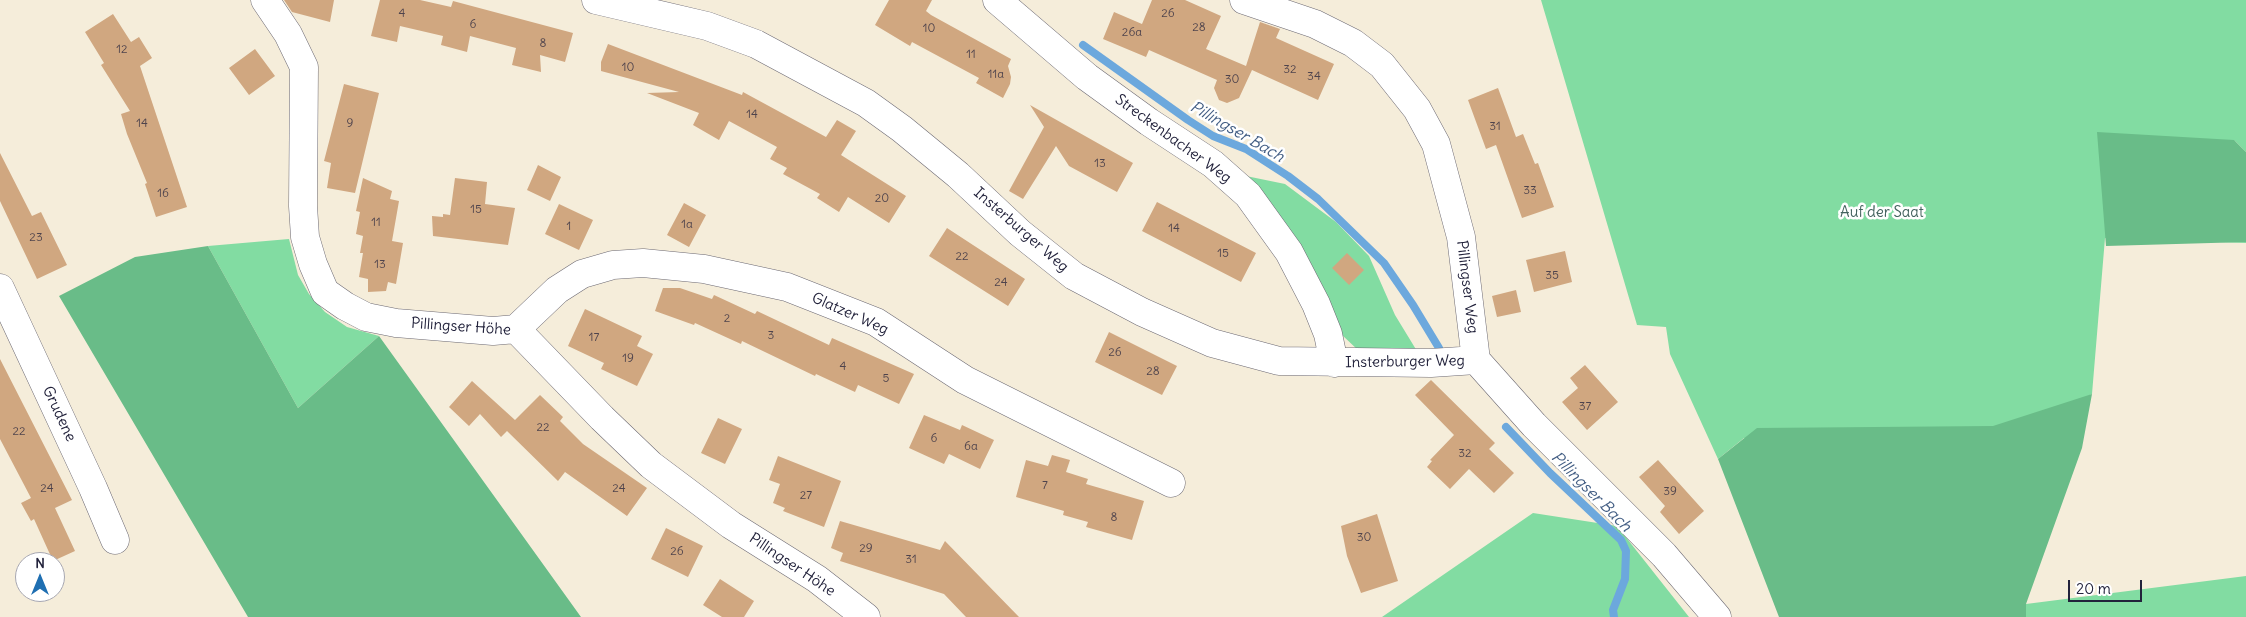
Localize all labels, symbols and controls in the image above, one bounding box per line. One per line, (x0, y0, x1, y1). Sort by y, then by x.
house number: 4 (399, 7, 405, 21)
house number: 26 (1161, 7, 1175, 21)
house number: 6 (470, 18, 476, 32)
house number: 28 (1192, 21, 1206, 35)
house number: 10 (923, 22, 935, 36)
house number: 26a (1122, 26, 1142, 40)
house number: 8 (540, 37, 546, 51)
house number: 12 (116, 43, 128, 57)
house number: 11 (966, 48, 976, 62)
house number: 10 (622, 61, 634, 75)
house number: 32 (1283, 63, 1297, 77)
house number: 11a (988, 68, 1004, 82)
house number: 34 (1307, 70, 1321, 84)
house number: 30 (1225, 73, 1239, 87)
street label: Streckenbacher Weg (1111, 91, 1235, 187)
water label: Pillingser Bach (1187, 97, 1287, 167)
house number: 14 (746, 108, 758, 122)
house number: 14 (136, 117, 148, 131)
house number: 9 (347, 117, 353, 131)
house number: 31 (1489, 120, 1501, 134)
house number: 13 (1094, 157, 1106, 171)
street label: Insterburger Weg (970, 184, 1072, 276)
house number: 33 (1523, 184, 1537, 198)
house number: 16 (157, 187, 169, 201)
house number: 20 (875, 192, 889, 206)
house number: 15 (470, 203, 482, 217)
park label: Auf der Saat (1840, 204, 1924, 222)
house number: 11 (371, 216, 381, 230)
house number: 1a (681, 218, 693, 232)
house number: 1 (567, 220, 571, 234)
house number: 14 (1168, 222, 1180, 236)
house number: 23 (29, 231, 43, 245)
street label: Pillingser Weg (1452, 239, 1482, 335)
house number: 15 (1217, 247, 1229, 261)
house number: 22 (955, 250, 969, 264)
house number: 13 (374, 258, 386, 272)
house number: 35 (1545, 269, 1559, 283)
house number: 24 (994, 276, 1008, 290)
street label: Glatzer Weg (809, 289, 891, 339)
house number: 2 (724, 312, 730, 326)
street label: Pillingser Höhe (410, 315, 512, 339)
house number: 3 (768, 329, 774, 343)
house number: 17 (589, 331, 599, 345)
house number: 26 (1108, 346, 1122, 360)
house number: 19 (622, 352, 634, 366)
street label: Insterburger Weg (1345, 352, 1465, 372)
house number: 4 (840, 360, 846, 374)
house number: 28 (1146, 365, 1160, 379)
house number: 5 (883, 372, 889, 386)
street label: Grudene (38, 383, 80, 445)
house number: 37 (1579, 400, 1591, 414)
house number: 22 (536, 421, 550, 435)
house number: 22 (12, 425, 26, 439)
house number: 6 (931, 432, 937, 446)
house number: 6a (964, 440, 978, 454)
house number: 32 (1458, 447, 1472, 461)
water label: Pillingser Bach (1547, 448, 1635, 536)
house number: 7 (1042, 479, 1048, 493)
house number: 24 (40, 482, 54, 496)
house number: 24 (612, 482, 626, 496)
house number: 39 (1663, 485, 1677, 499)
house number: 27 (800, 489, 812, 503)
house number: 8 (1111, 511, 1117, 525)
street label: Pillingser Höhe (745, 530, 839, 600)
house number: 30 (1357, 531, 1371, 545)
house number: 29 (859, 542, 873, 556)
house number: 26 (670, 545, 684, 559)
north arrow (15, 552, 65, 602)
house number: 31 (905, 553, 917, 567)
text: N (35, 554, 45, 572)
scale bar (2071, 570, 2145, 602)
text: 20 m (2076, 579, 2111, 598)

